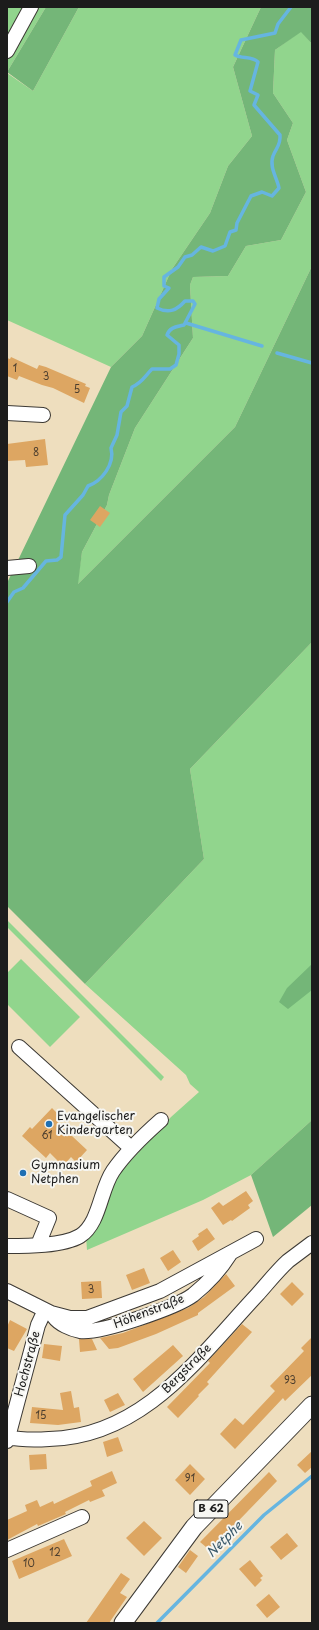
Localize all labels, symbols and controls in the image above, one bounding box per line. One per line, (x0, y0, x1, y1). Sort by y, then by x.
house number: 1 (13, 363, 17, 375)
house number: 3 (43, 371, 49, 383)
house number: 5 (74, 384, 80, 396)
house number: 8 (33, 447, 39, 459)
place label: Evangelischer Kindergarten (57, 1110, 135, 1138)
marker: Evangelischer Kindergarten (44, 1119, 54, 1129)
house number: 61 (41, 1130, 53, 1142)
place label: Gymnasium Netphen (31, 1159, 100, 1187)
marker: Gymnasium Netphen (18, 1168, 28, 1178)
house number: 3 (88, 1284, 94, 1296)
street label: Höhenstraße (112, 1292, 186, 1332)
street label: Hochstraße (12, 1330, 44, 1398)
street label: Bergstraße (159, 1341, 215, 1397)
house number: 93 (284, 1375, 296, 1387)
house number: 15 (36, 1410, 46, 1422)
house number: 91 (185, 1473, 195, 1485)
road number: B 62 (194, 1500, 228, 1518)
water label: Netphe (204, 1519, 246, 1561)
house number: 12 (49, 1547, 61, 1559)
house number: 10 (23, 1558, 35, 1570)

